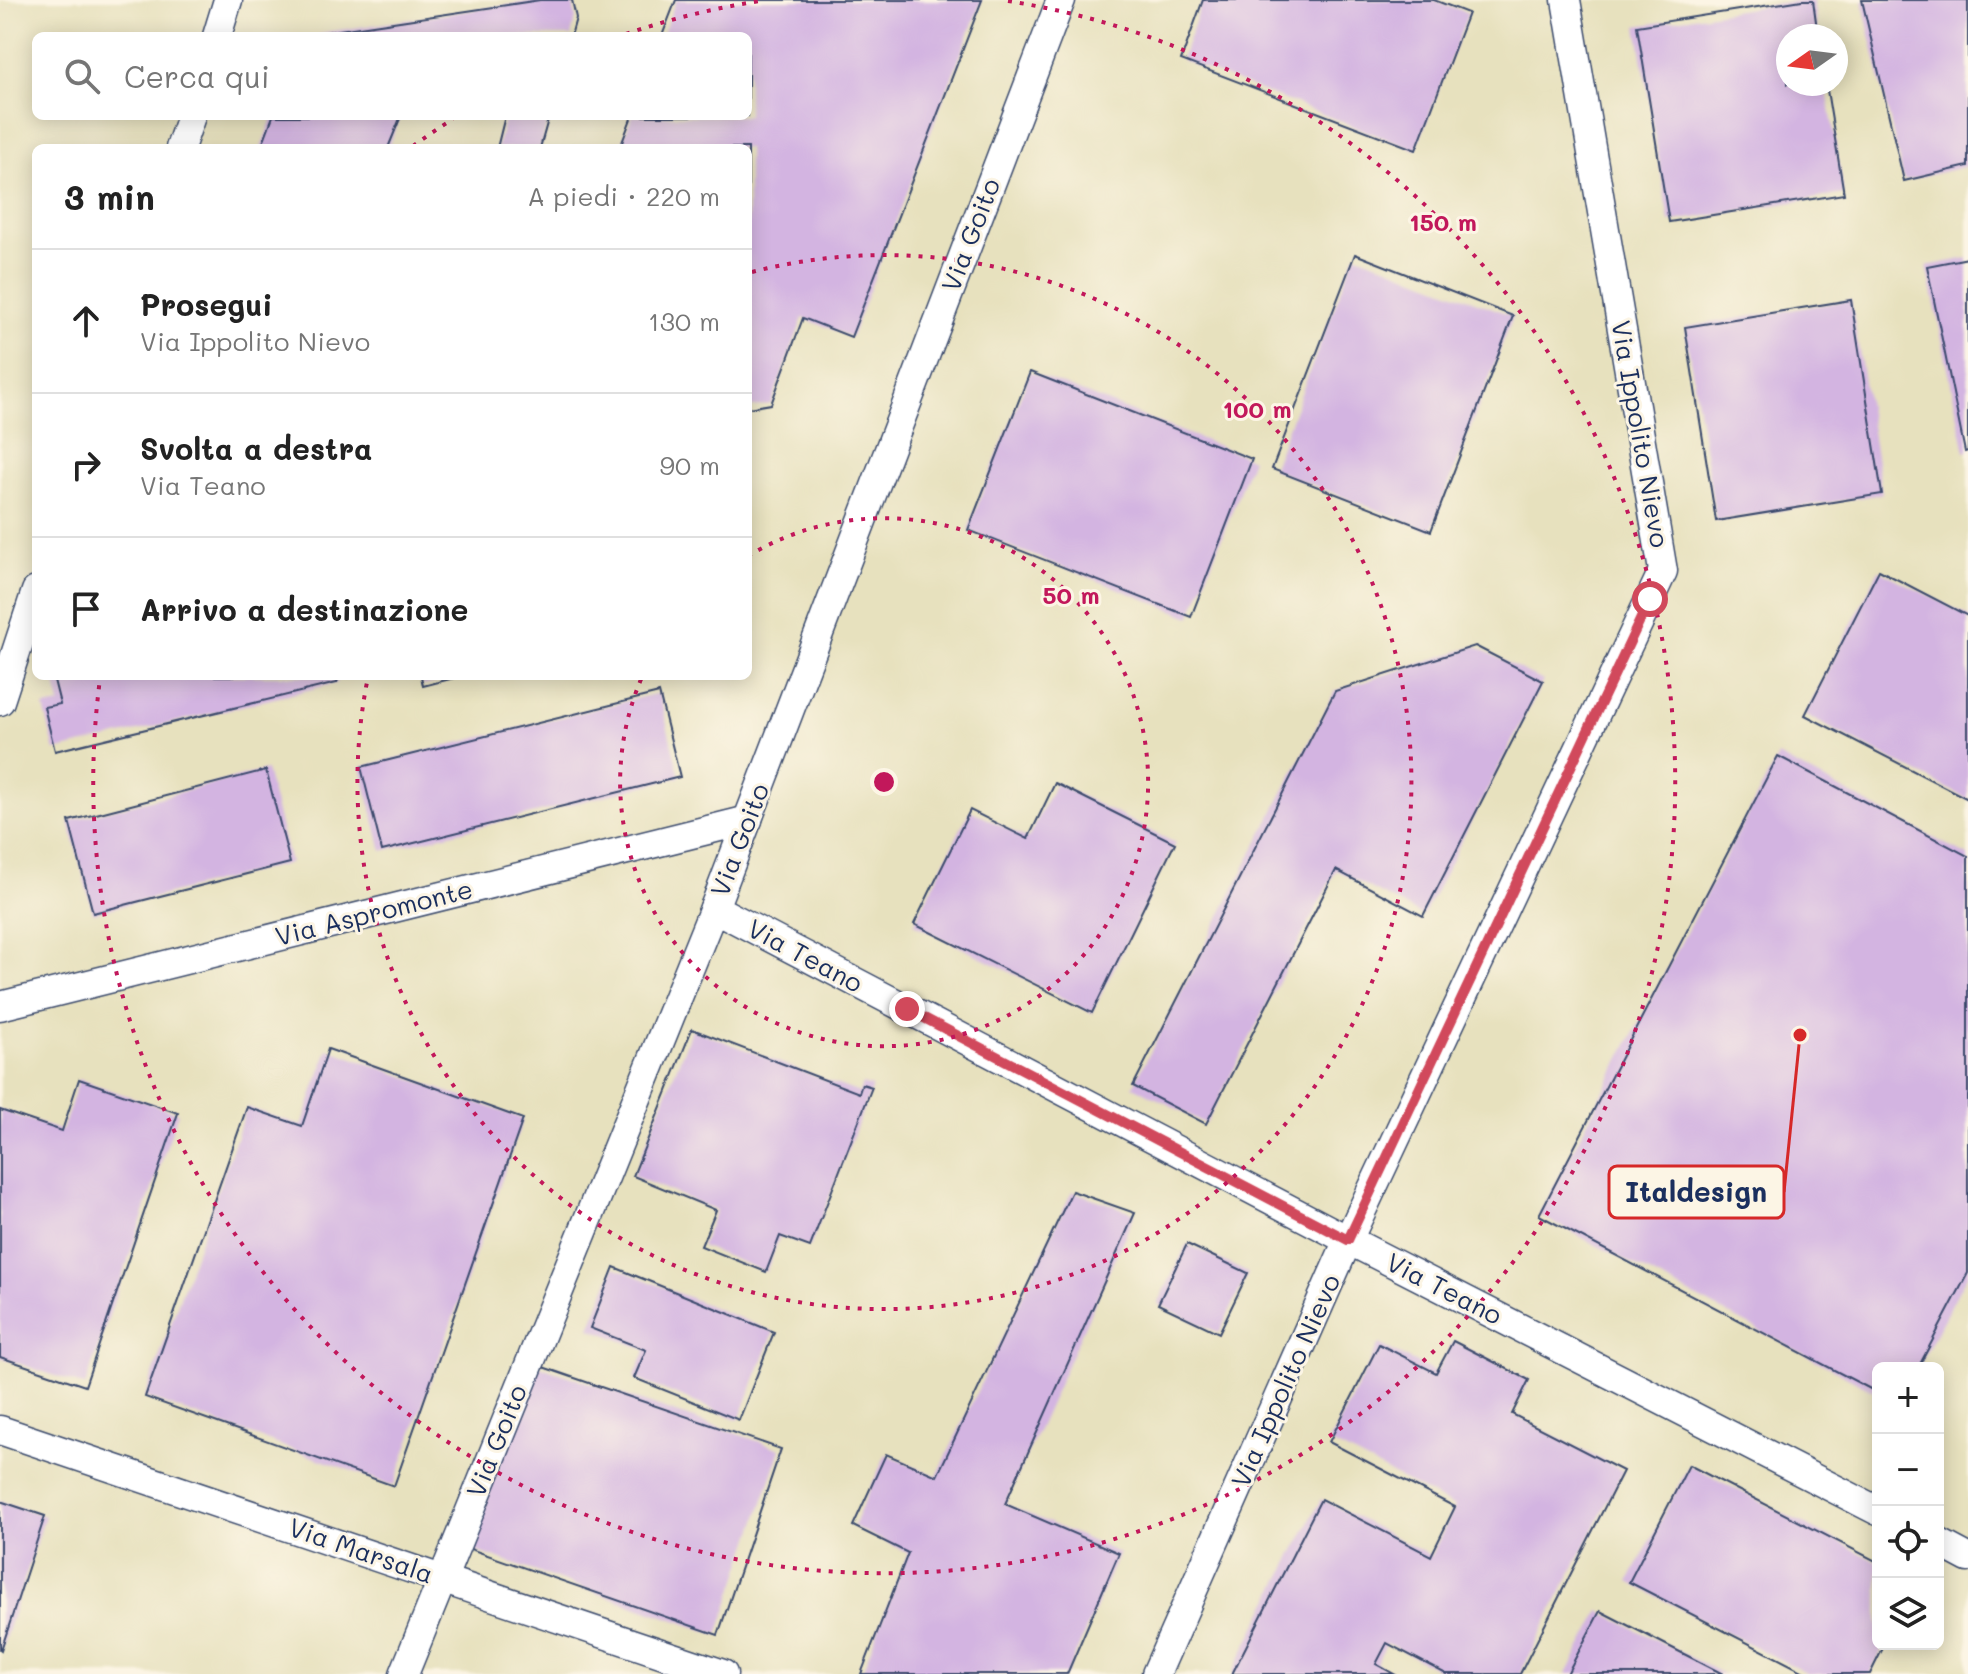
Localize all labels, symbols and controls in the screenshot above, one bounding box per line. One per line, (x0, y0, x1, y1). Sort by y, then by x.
north arrow (1776, 24, 1848, 96)
search box (32, 32, 752, 120)
icon: search (60, 54, 104, 98)
text: Cerca qui (124, 56, 270, 96)
street label: Via Goito (933, 173, 1007, 296)
text: 3 min (64, 174, 155, 219)
text: A piedi · 220 m (527, 179, 720, 213)
text: 150 m (1409, 206, 1477, 237)
text: Prosegui (140, 284, 273, 324)
icon: ahead (64, 299, 108, 343)
text: 130 m (648, 304, 720, 338)
street label: Via Ippolito Nievo (1604, 318, 1678, 550)
text: Via Ippolito Nievo (140, 324, 370, 358)
text: 100 m (1222, 393, 1292, 424)
text: Svolta a destra (140, 428, 372, 468)
icon: right (64, 443, 108, 487)
text: 90 m (660, 448, 720, 482)
text: Via Teano (140, 468, 266, 502)
text: 50 m (1042, 579, 1100, 610)
route start (1632, 581, 1668, 617)
icon: arrive (64, 587, 108, 631)
text: Arrivo a destinazione (140, 589, 468, 629)
centre of rings (870, 768, 898, 796)
street label: Via Goito (702, 778, 776, 901)
street label: Via Aspromonte (271, 871, 476, 953)
street label: Via Teano (742, 911, 869, 1000)
route end (889, 991, 925, 1027)
callout: Italdesign (1609, 1166, 1784, 1218)
text: Italdesign (1625, 1173, 1767, 1209)
street label: Via Teano (1381, 1244, 1508, 1332)
street label: Via Ippolito Nievo (1223, 1269, 1347, 1493)
map controls (1872, 1362, 1944, 1650)
button: + (1872, 1362, 1944, 1434)
street label: Via Goito (458, 1379, 534, 1502)
button: − (1872, 1434, 1944, 1506)
button: locate (1872, 1506, 1944, 1578)
street label: Via Marsala (285, 1509, 438, 1591)
button: layers (1872, 1578, 1944, 1650)

